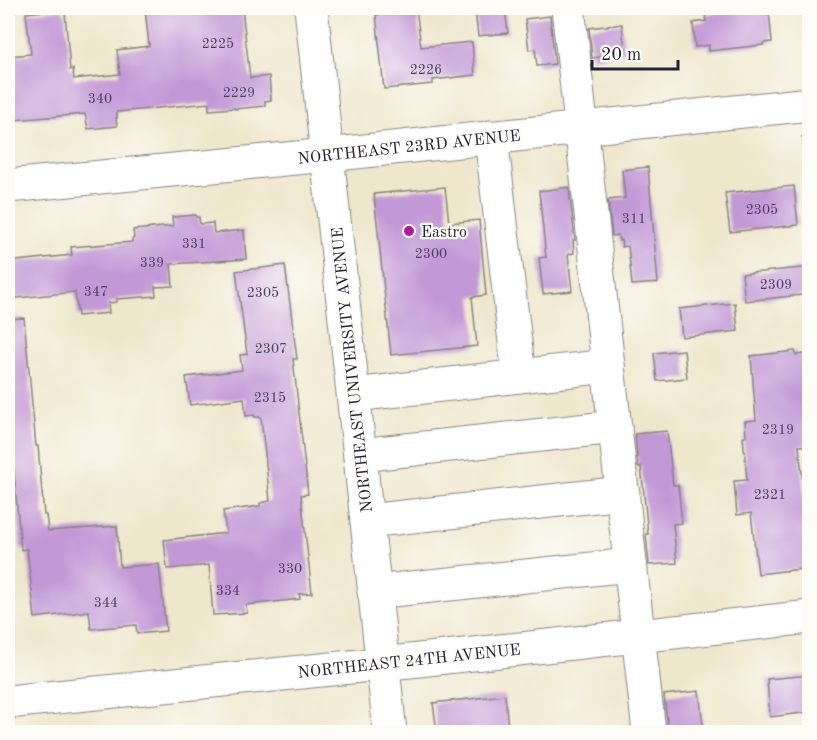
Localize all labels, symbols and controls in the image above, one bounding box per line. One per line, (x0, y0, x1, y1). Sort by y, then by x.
scale bar (592, 33, 678, 71)
house number: 2225 (202, 37, 234, 51)
text: 20 m (601, 46, 641, 64)
house number: 2226 (410, 63, 442, 77)
house number: 2229 (223, 86, 255, 100)
house number: 340 (88, 92, 112, 106)
street label: NORTHEAST 23RD AVENUE (297, 128, 521, 168)
house number: 2305 (746, 203, 778, 217)
house number: 311 (622, 212, 646, 226)
marker: Eastro (402, 224, 416, 238)
place label: Eastro (421, 225, 467, 241)
street label: NORTHEAST UNIVERSITY AVENUE (330, 226, 376, 513)
house number: 331 (182, 237, 206, 251)
house number: 2300 (415, 247, 447, 261)
house number: 339 (140, 256, 164, 270)
house number: 2309 (760, 278, 792, 292)
house number: 347 (84, 285, 108, 299)
house number: 2305 (247, 286, 279, 300)
house number: 2307 (255, 342, 287, 356)
house number: 2315 (254, 391, 286, 405)
house number: 2319 (762, 423, 794, 437)
house number: 2321 (754, 488, 786, 502)
house number: 330 (278, 562, 302, 576)
house number: 334 (216, 584, 240, 598)
house number: 344 (94, 596, 118, 610)
street label: NORTHEAST 24TH AVENUE (297, 642, 521, 682)

